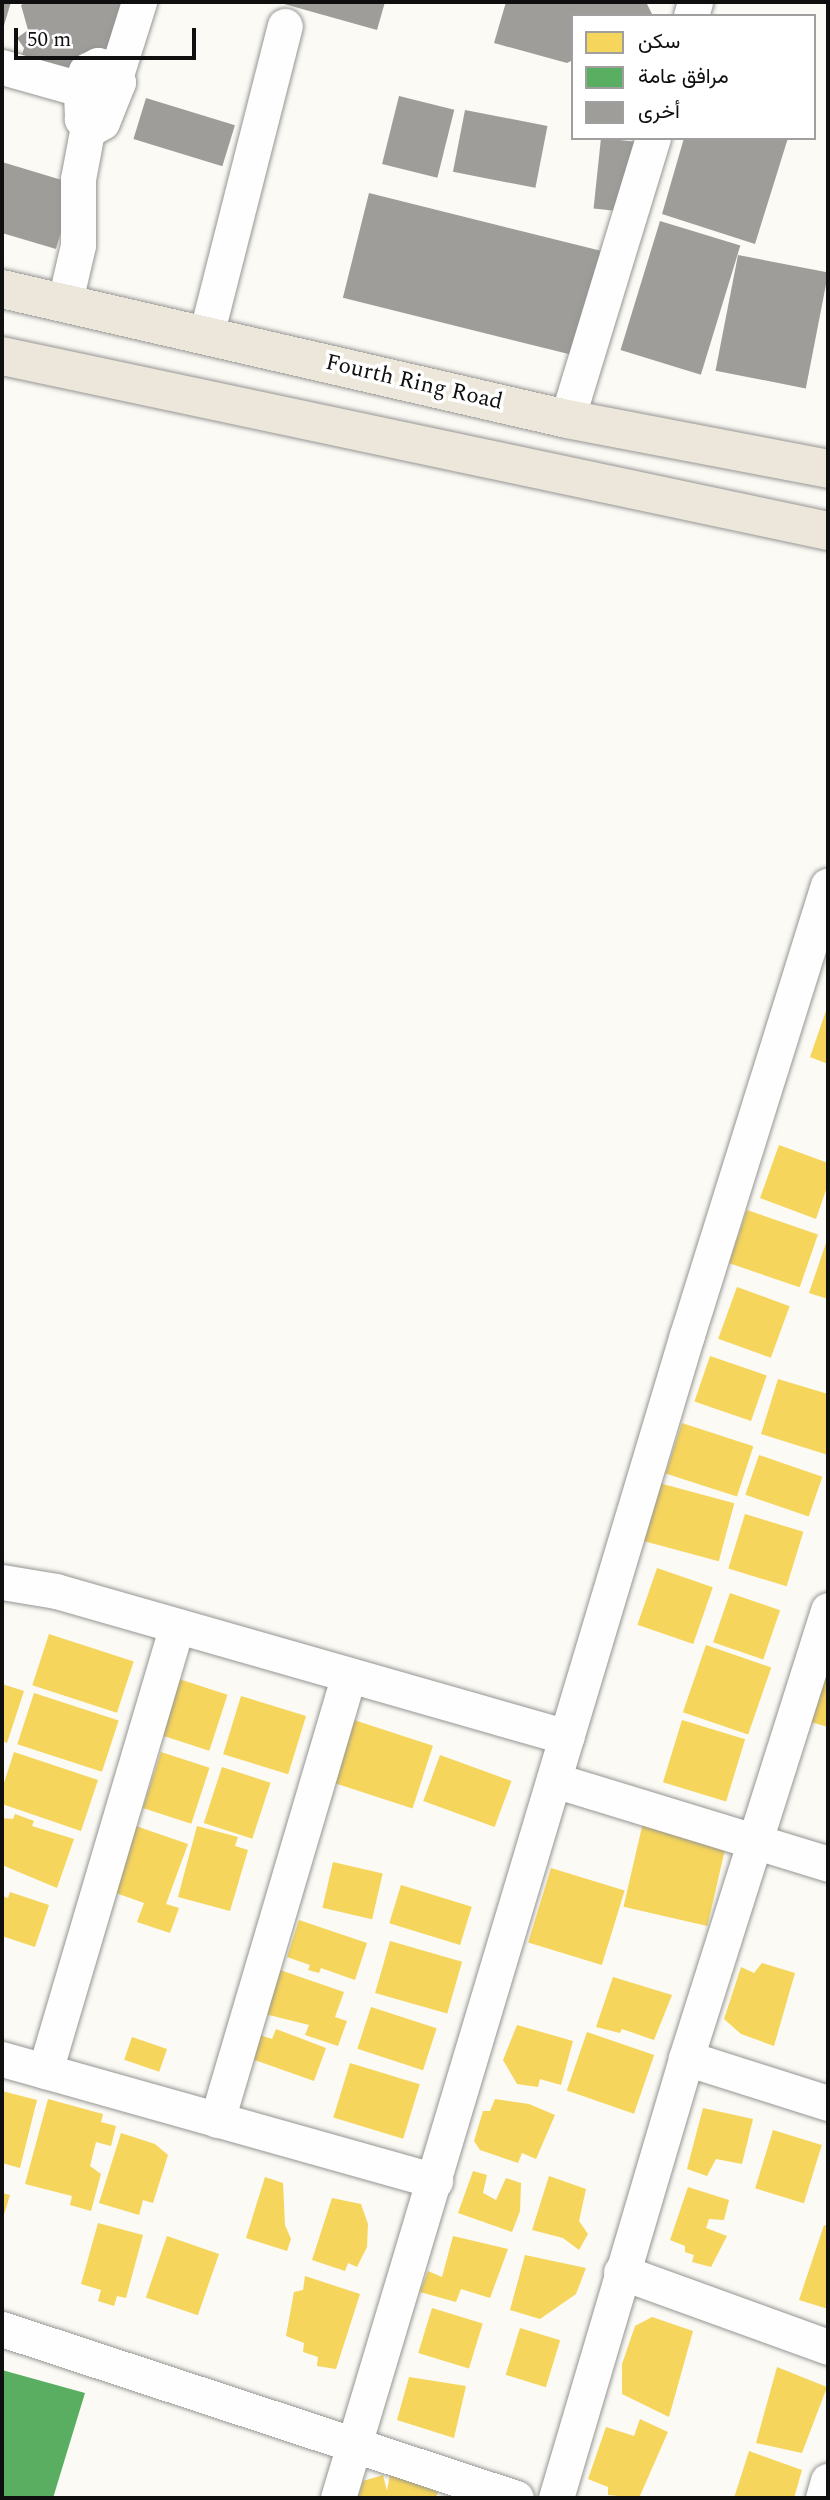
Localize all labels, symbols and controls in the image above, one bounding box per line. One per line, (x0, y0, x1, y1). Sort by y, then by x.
scale bar (18, 14, 200, 58)
legend (571, 14, 816, 140)
text: 50 m (27, 24, 71, 56)
text: سكن (638, 26, 680, 58)
text: مرافق عامة (638, 61, 729, 93)
text: أخرى (638, 96, 680, 128)
street label: Fourth Ring Road (323, 349, 505, 417)

